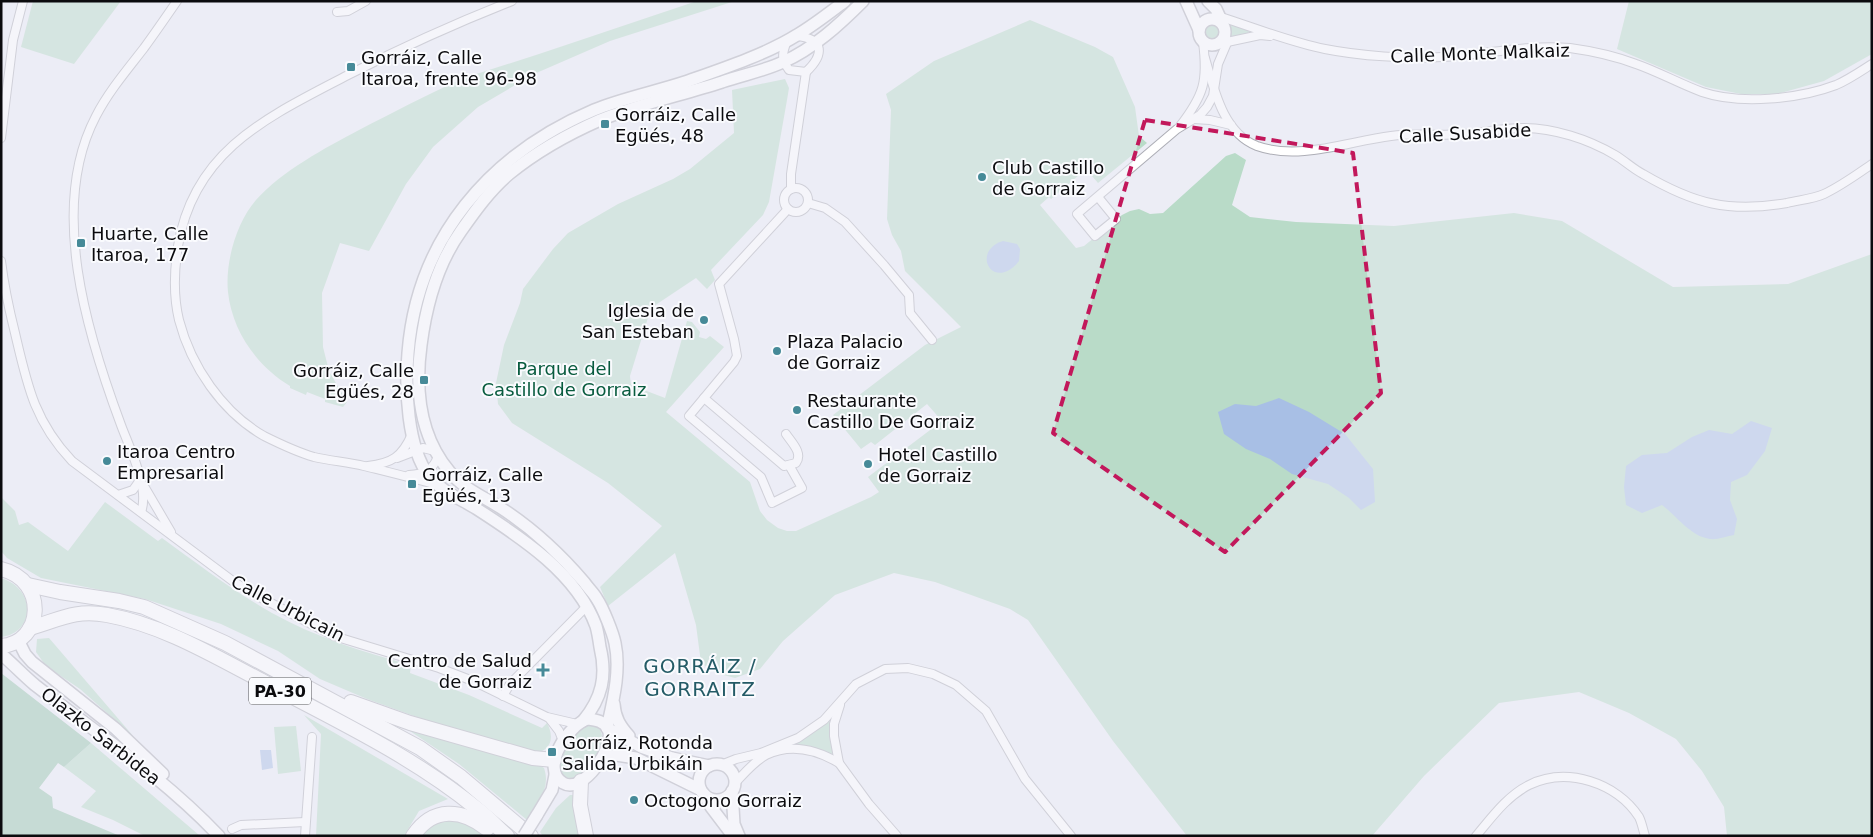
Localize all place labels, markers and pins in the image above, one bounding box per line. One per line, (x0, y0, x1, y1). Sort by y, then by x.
place label: Gorráiz, Calle Itaroa, frente 96-98 (361, 47, 537, 89)
marker: Gorráiz, Calle Itaroa, frente 96-98 (345, 61, 357, 73)
place label: Gorráiz, Calle Egüés, 48 (615, 104, 736, 146)
marker: Gorráiz, Calle Egüés, 48 (599, 118, 611, 130)
place label: Club Castillo de Gorraiz (992, 157, 1104, 199)
marker: Club Castillo de Gorraiz (976, 171, 988, 183)
place label: Huarte, Calle Itaroa, 177 (91, 223, 209, 265)
marker: Huarte, Calle Itaroa, 177 (75, 237, 87, 249)
place label: Iglesia de San Esteban (582, 300, 694, 342)
marker: Iglesia de San Esteban (698, 314, 710, 326)
place label: Plaza Palacio de Gorraiz (787, 331, 903, 373)
marker: Plaza Palacio de Gorraiz (771, 345, 783, 357)
place label: Gorráiz, Calle Egüés, 28 (293, 360, 414, 402)
marker: Gorráiz, Calle Egüés, 28 (418, 374, 430, 386)
place label: Restaurante Castillo De Gorraiz (807, 390, 974, 432)
marker: Restaurante Castillo De Gorraiz (791, 404, 803, 416)
place label: Itaroa Centro Empresarial (117, 441, 235, 483)
place label: Hotel Castillo de Gorraiz (878, 444, 997, 486)
marker: Itaroa Centro Empresarial (101, 455, 113, 467)
marker: Hotel Castillo de Gorraiz (862, 458, 874, 470)
place label: Gorráiz, Calle Egüés, 13 (422, 464, 543, 506)
marker: Gorráiz, Calle Egüés, 13 (406, 478, 418, 490)
place label: Centro de Salud de Gorraiz (388, 650, 532, 692)
marker: Centro de Salud de Gorraiz (536, 663, 550, 677)
place label: Gorráiz, Rotonda Salida, Urbikáin (562, 732, 713, 774)
marker: Gorráiz, Rotonda Salida, Urbikáin (546, 746, 558, 758)
place label: Octogono Gorraiz (644, 790, 802, 811)
marker: Octogono Gorraiz (628, 794, 640, 806)

